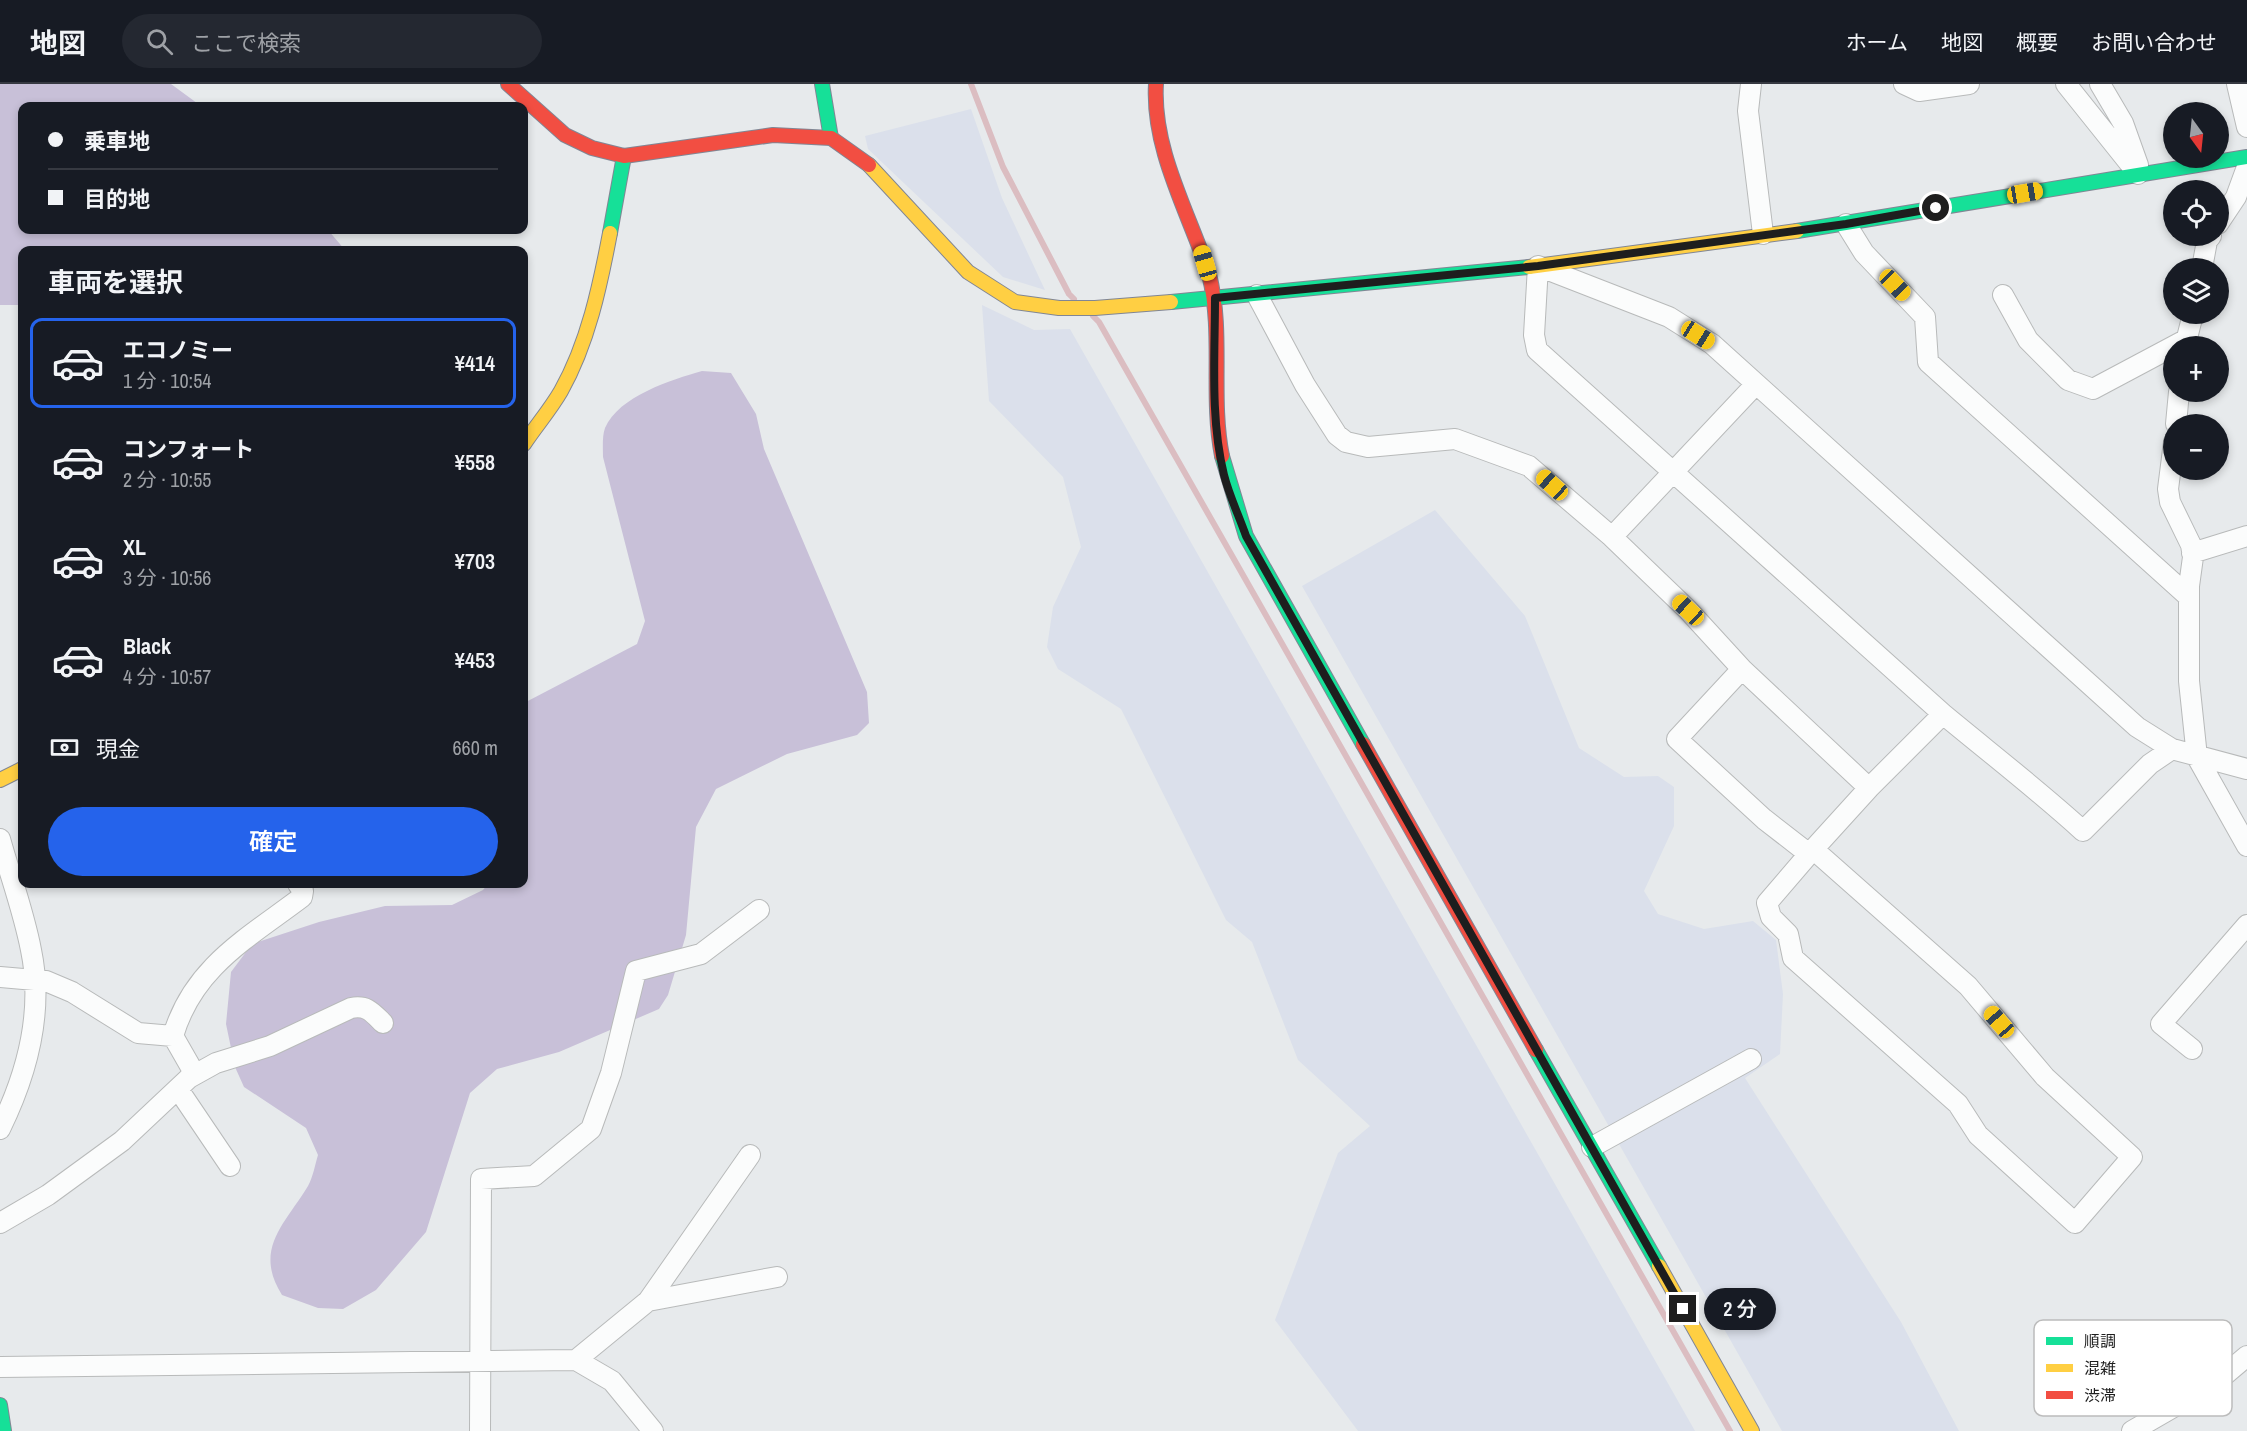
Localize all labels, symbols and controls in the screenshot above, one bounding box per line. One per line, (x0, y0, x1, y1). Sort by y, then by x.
search box (122, 14, 542, 68)
text: 地図 (30, 24, 86, 62)
icon: search (143, 25, 176, 58)
text: ここで検索 (191, 28, 301, 58)
text: ホーム (1846, 28, 1908, 57)
text: 地図 (1941, 28, 1983, 57)
text: 概要 (2016, 28, 2058, 57)
text: お問い合わせ (2091, 28, 2217, 57)
north arrow (2163, 102, 2229, 168)
map controls (2163, 102, 2229, 480)
text: 乗車地 (84, 126, 150, 156)
button: locate (2163, 180, 2229, 246)
car (2006, 181, 2044, 205)
text: 目的地 (84, 184, 150, 214)
route start (1922, 194, 1949, 221)
car (1191, 243, 1219, 283)
button: layers (2163, 258, 2229, 324)
text: 車両を選択 (48, 264, 183, 300)
car (1876, 266, 1914, 304)
car (1678, 318, 1718, 352)
text: エコノミー (123, 335, 233, 365)
icon: car (51, 336, 105, 390)
button: + (2163, 336, 2229, 402)
text: ¥414 (455, 348, 495, 378)
text: 1 分 · 10:54 (123, 367, 211, 394)
button: − (2163, 414, 2229, 480)
text: コンフォート (123, 434, 254, 464)
icon: car (51, 435, 105, 489)
text: ¥558 (455, 447, 495, 477)
text: 2 分 · 10:55 (123, 466, 211, 493)
car (1533, 466, 1571, 504)
text: XL (123, 532, 146, 562)
icon: car (51, 534, 105, 588)
text: ¥703 (455, 546, 495, 576)
text: 3 分 · 10:56 (123, 564, 211, 591)
car (1669, 591, 1707, 629)
text: Black (123, 631, 171, 661)
icon: car (51, 633, 105, 687)
text: ¥453 (455, 645, 495, 675)
text: 4 分 · 10:57 (123, 663, 211, 690)
icon: cash (48, 731, 81, 764)
text: 現金 (96, 734, 140, 764)
text: 660 m (452, 734, 498, 761)
button: 確定 (48, 807, 498, 876)
car (1980, 1003, 2018, 1041)
callout: 2 分 (1704, 1288, 1776, 1330)
route end (1669, 1295, 1696, 1322)
text: 2 分 (1723, 1295, 1757, 1322)
legend (2034, 1320, 2232, 1416)
text: 順調 (2084, 1330, 2116, 1352)
text: 混雑 (2084, 1357, 2116, 1379)
text: 渋滞 (2084, 1384, 2116, 1406)

